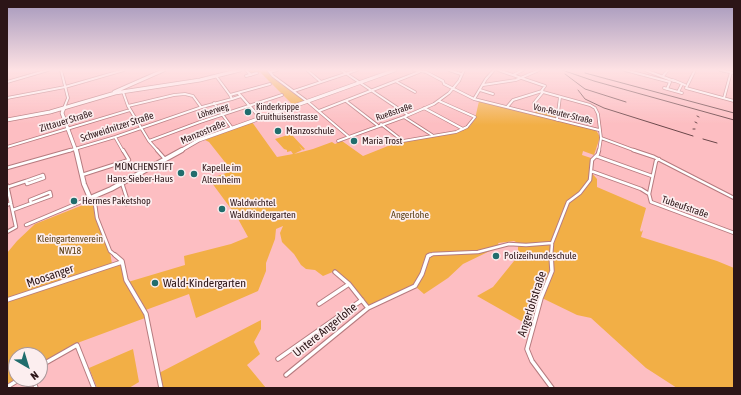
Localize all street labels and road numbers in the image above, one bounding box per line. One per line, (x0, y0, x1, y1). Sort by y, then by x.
street label: Löherweg (196, 101, 230, 121)
street label: Rueßstraße (374, 101, 414, 123)
street label: Von-Reuter-Straße (532, 101, 594, 127)
street label: Zittauer Straße (38, 107, 94, 135)
street label: Schweidnitzer Straße (79, 110, 155, 144)
street label: Manzostraße (179, 117, 227, 147)
street label: Tubeufstraße (660, 193, 710, 221)
street label: Moosanger (25, 261, 75, 291)
street label: Angerlohstraße (515, 270, 549, 338)
street label: Untere Angerlohe (290, 300, 360, 360)

